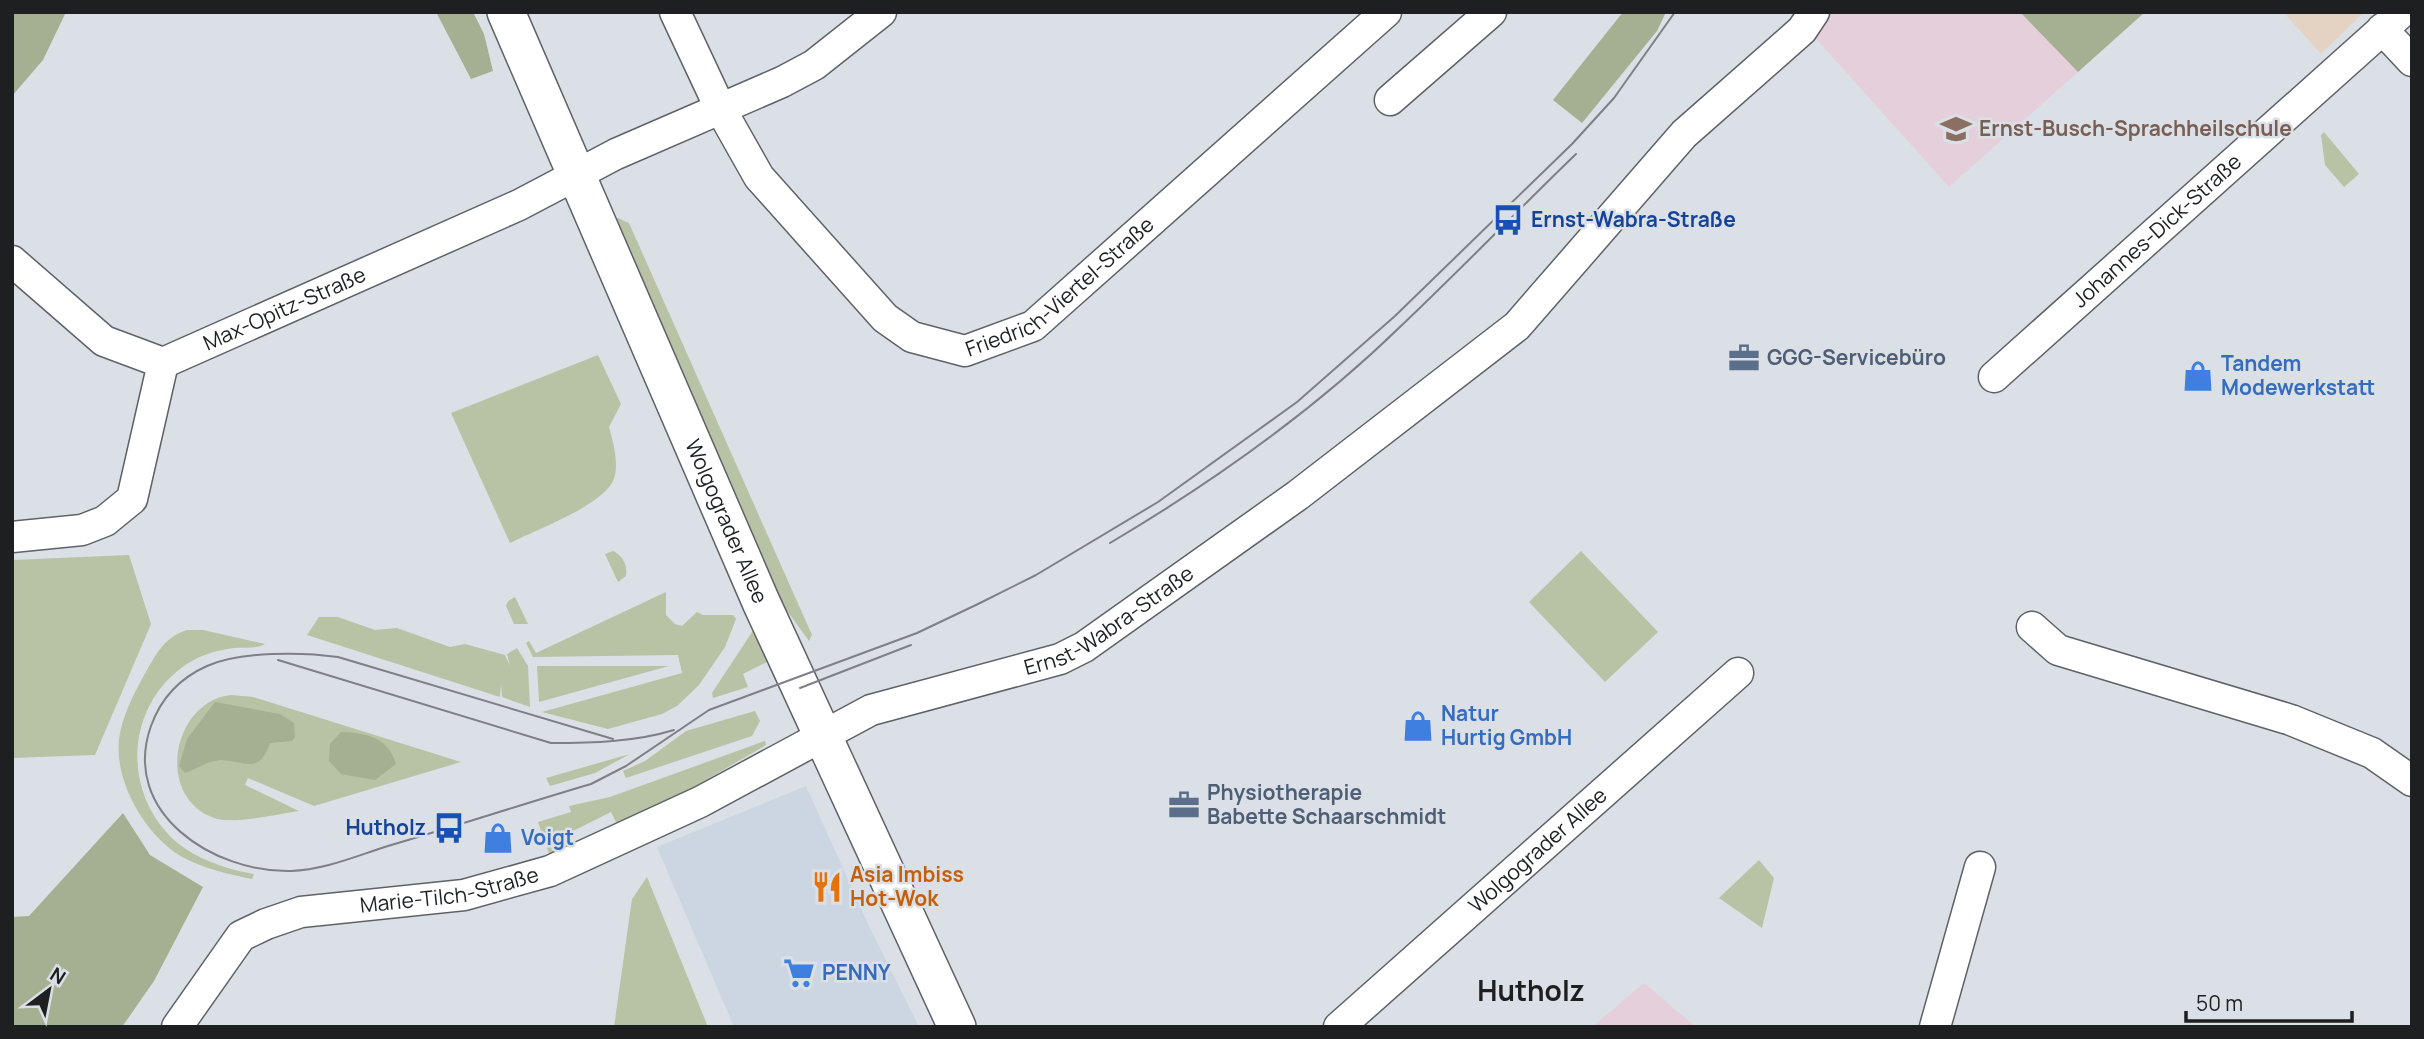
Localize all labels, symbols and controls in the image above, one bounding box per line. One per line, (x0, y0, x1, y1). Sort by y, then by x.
school or university icon: Ernst-Busch-Sprachheilschule (1939, 112, 1973, 146)
place label: Ernst-Busch-Sprachheilschule (1979, 114, 2292, 142)
street label: Johannes-Dick-Straße (2066, 147, 2247, 313)
bus stop icon: Ernst-Wabra-Straße (1491, 203, 1525, 237)
place label: Ernst-Wabra-Straße (1531, 205, 1736, 233)
street label: Friedrich-Viertel-Straße (961, 210, 1159, 363)
street label: Max-Opitz-Straße (199, 260, 370, 356)
office icon: GGG-Servicebüro (1727, 341, 1761, 375)
place label: GGG-Servicebüro (1767, 343, 1946, 371)
place label: Tandem Modewerkstatt (2221, 349, 2375, 401)
shop icon: Tandem Modewerkstatt (2181, 359, 2215, 393)
street label: Wolgograder Allee (679, 435, 775, 607)
street label: Ernst-Wabra-Straße (1021, 559, 1199, 681)
place label: Natur Hurtig GmbH (1441, 699, 1572, 751)
shop icon: Natur Hurtig GmbH (1401, 709, 1435, 743)
place label: Physiotherapie Babette Schaarschmidt (1207, 778, 1446, 830)
street label: Wolgograder Allee (1462, 781, 1612, 919)
office icon: Physiotherapie Babette Schaarschmidt (1167, 788, 1201, 822)
bus stop icon: Hutholz (432, 811, 466, 845)
place label: Hutholz (345, 813, 426, 841)
shop icon: Voigt (481, 821, 515, 855)
place label: Voigt (521, 823, 574, 851)
street label: Marie-Tilch-Straße (358, 860, 542, 919)
place label: Asia Imbiss Hot-Wok (850, 860, 964, 912)
restaurant icon: Asia Imbiss Hot-Wok (810, 870, 844, 904)
north arrow (14, 955, 84, 1025)
supermarket icon: PENNY (782, 956, 816, 990)
place label: PENNY (822, 958, 891, 986)
text: N (45, 961, 71, 990)
district label: Hutholz (1477, 971, 1585, 1009)
scale bar (2186, 979, 2352, 1023)
text: 50 m (2196, 989, 2243, 1017)

